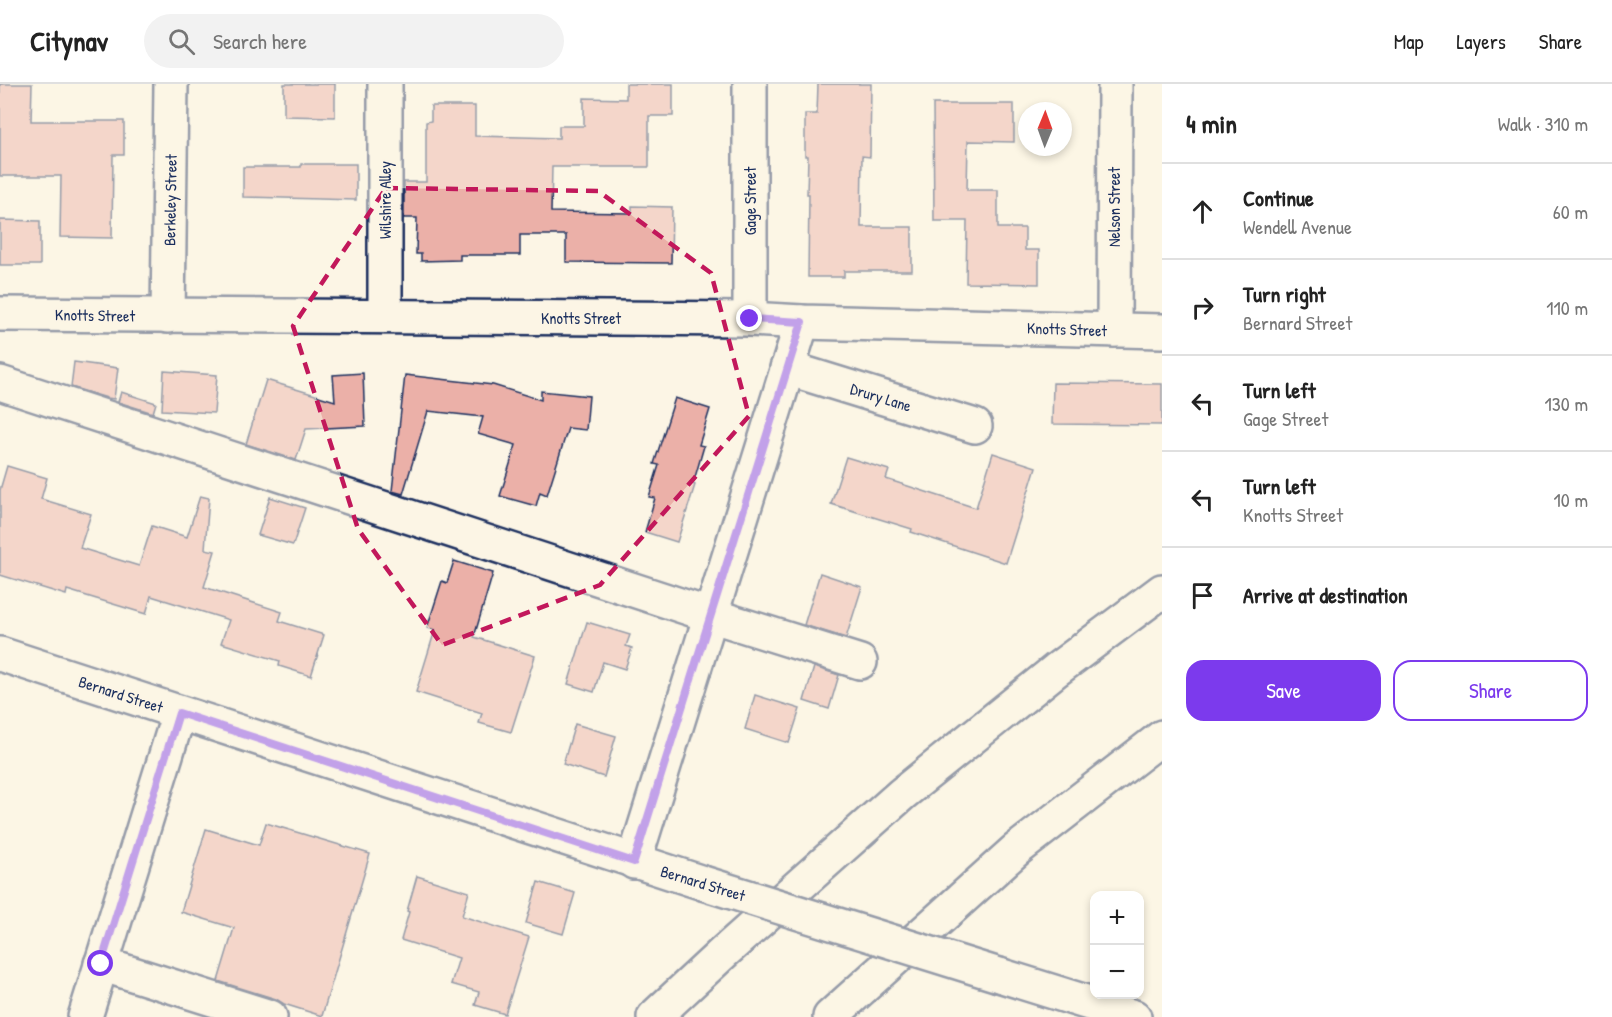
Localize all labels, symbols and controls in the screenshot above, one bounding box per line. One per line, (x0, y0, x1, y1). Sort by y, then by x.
search box (144, 14, 564, 68)
text: Citynav (30, 22, 108, 60)
icon: search (165, 25, 198, 58)
text: Search here (213, 26, 307, 56)
text: Map (1394, 27, 1423, 56)
text: Layers (1456, 27, 1506, 56)
text: Share (1539, 27, 1582, 56)
north arrow (1018, 102, 1072, 156)
text: 4 min (1186, 106, 1237, 141)
text: Walk · 310 m (1498, 110, 1588, 137)
street label: Berkeley Street (158, 153, 182, 246)
street label: Wilshire Alley (374, 161, 396, 239)
street label: Gage Street (739, 166, 761, 235)
street label: Nelson Street (1103, 167, 1125, 247)
text: Continue (1243, 183, 1314, 213)
icon: ahead (1186, 195, 1219, 228)
text: 60 m (1553, 198, 1588, 225)
text: Wendell Avenue (1243, 213, 1352, 240)
text: Turn right (1243, 279, 1326, 309)
icon: right (1186, 291, 1219, 324)
text: 110 m (1546, 294, 1588, 321)
street label: Knotts Street (55, 303, 136, 327)
route end (736, 305, 762, 331)
street label: Knotts Street (541, 307, 622, 329)
text: Bernard Street (1243, 309, 1352, 336)
street label: Knotts Street (1027, 317, 1108, 341)
text: Turn left (1243, 375, 1316, 405)
street label: Drury Lane (848, 377, 915, 417)
icon: left (1186, 387, 1219, 420)
text: 130 m (1545, 390, 1588, 417)
text: Gage Street (1243, 405, 1328, 432)
text: Turn left (1243, 471, 1316, 501)
icon: left (1186, 483, 1219, 516)
text: 10 m (1554, 486, 1588, 513)
text: Knotts Street (1243, 501, 1343, 528)
icon: arrive (1186, 579, 1219, 612)
text: Arrive at destination (1243, 580, 1408, 610)
button: Save (1186, 660, 1381, 721)
button: Share (1393, 660, 1588, 721)
street label: Bernard Street (76, 670, 166, 718)
street label: Bernard Street (658, 860, 749, 906)
map controls (1090, 891, 1144, 999)
button: + (1090, 891, 1144, 945)
button: − (1090, 945, 1144, 999)
route start (87, 950, 113, 976)

